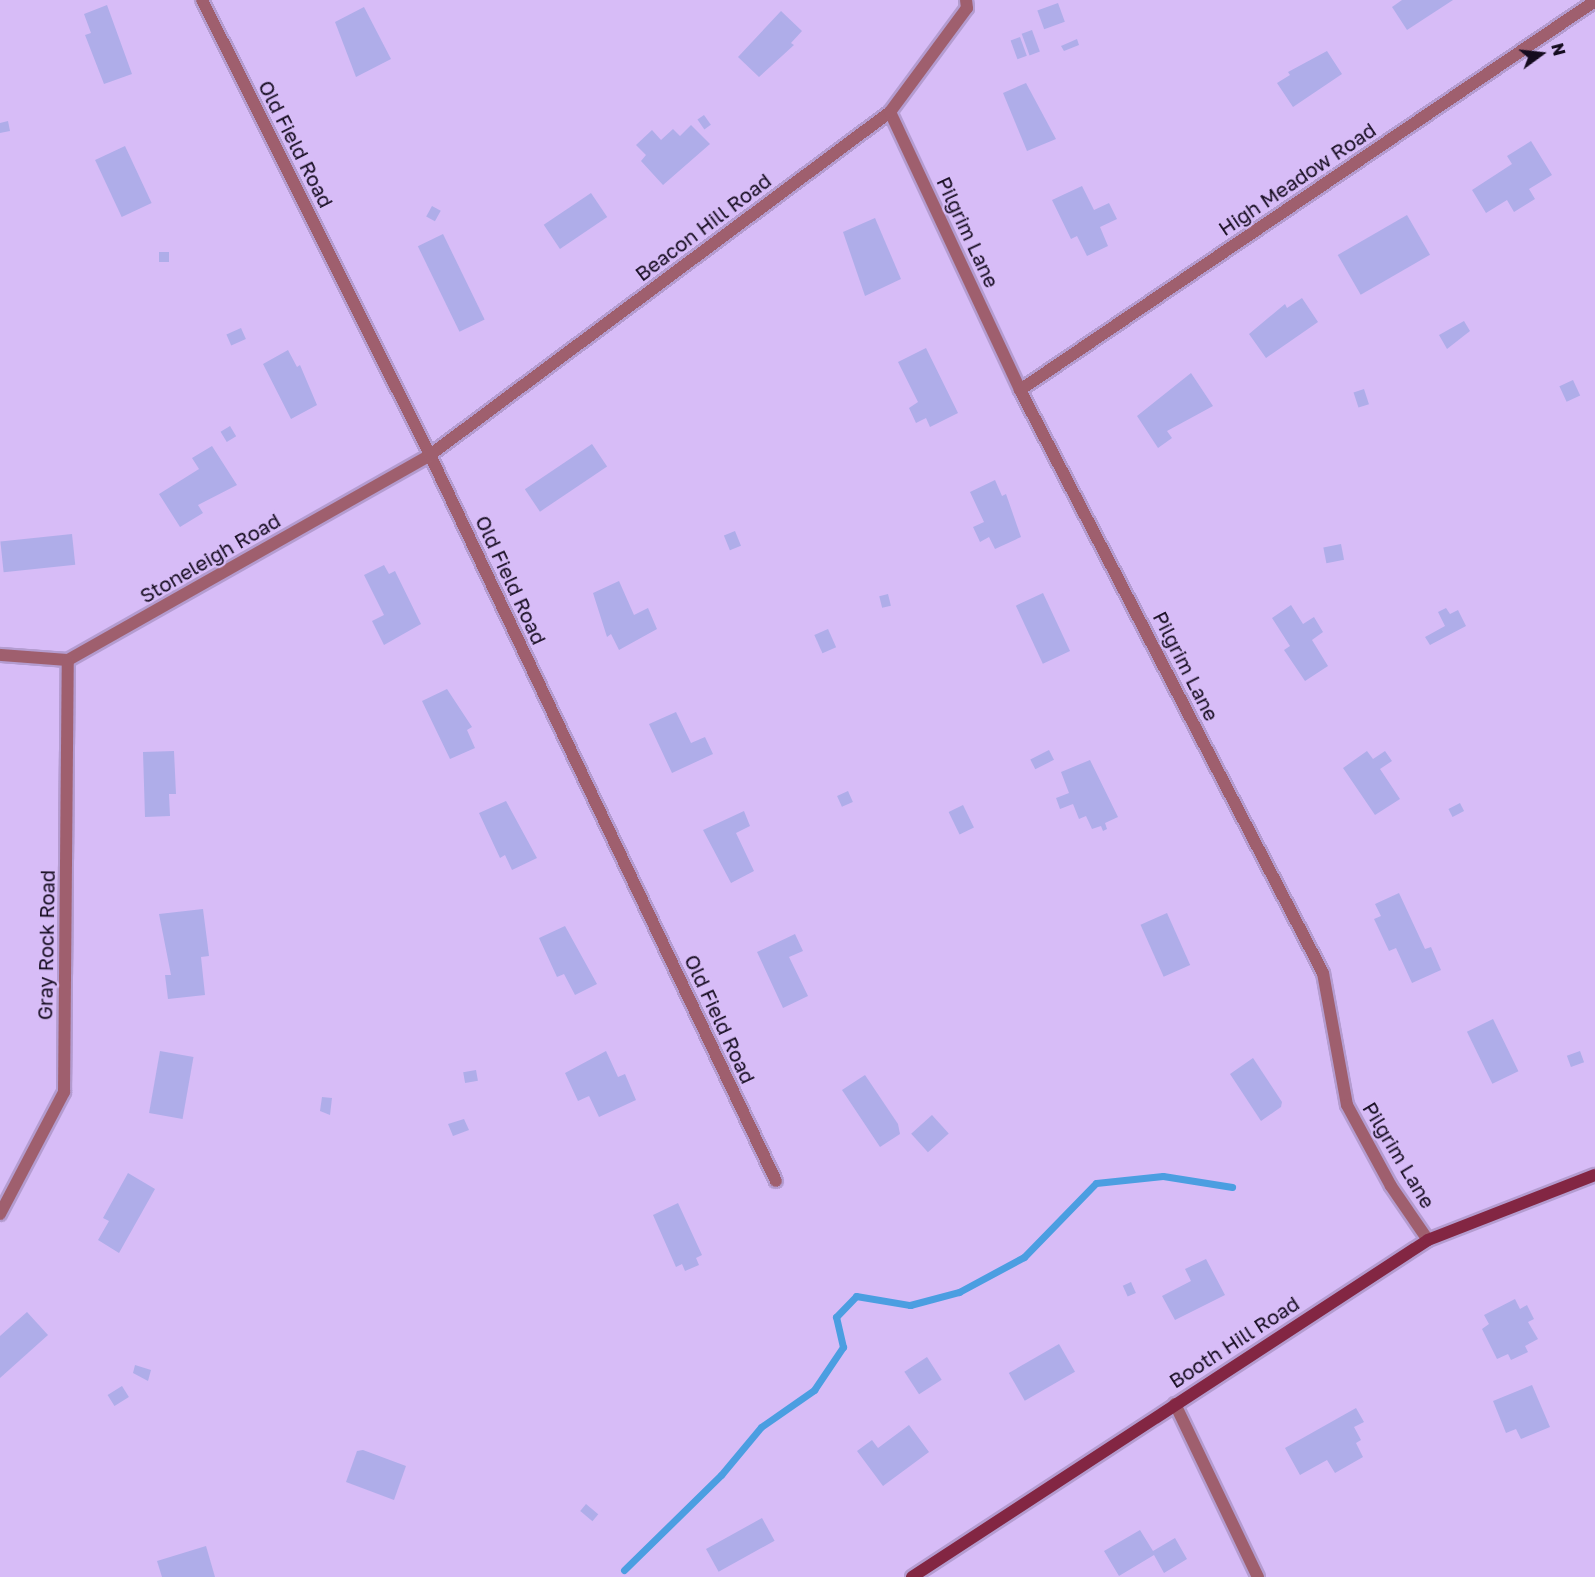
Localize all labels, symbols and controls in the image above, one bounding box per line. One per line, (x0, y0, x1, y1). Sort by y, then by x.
north arrow (1511, 24, 1571, 84)
text: N (1547, 41, 1570, 58)
street label: Old Field Road (254, 76, 338, 212)
street label: High Meadow Road (1214, 117, 1380, 241)
street label: Beacon Hill Road (630, 168, 776, 286)
street label: Pilgrim Lane (932, 173, 1004, 291)
street label: Stoneleigh Road (136, 508, 284, 608)
street label: Old Field Road (471, 512, 551, 648)
street label: Pilgrim Lane (1148, 607, 1224, 725)
street label: Gray Rock Road (33, 870, 59, 1020)
street label: Old Field Road (680, 951, 760, 1087)
street label: Pilgrim Lane (1358, 1098, 1440, 1212)
street label: Booth Hill Road (1165, 1291, 1303, 1393)

